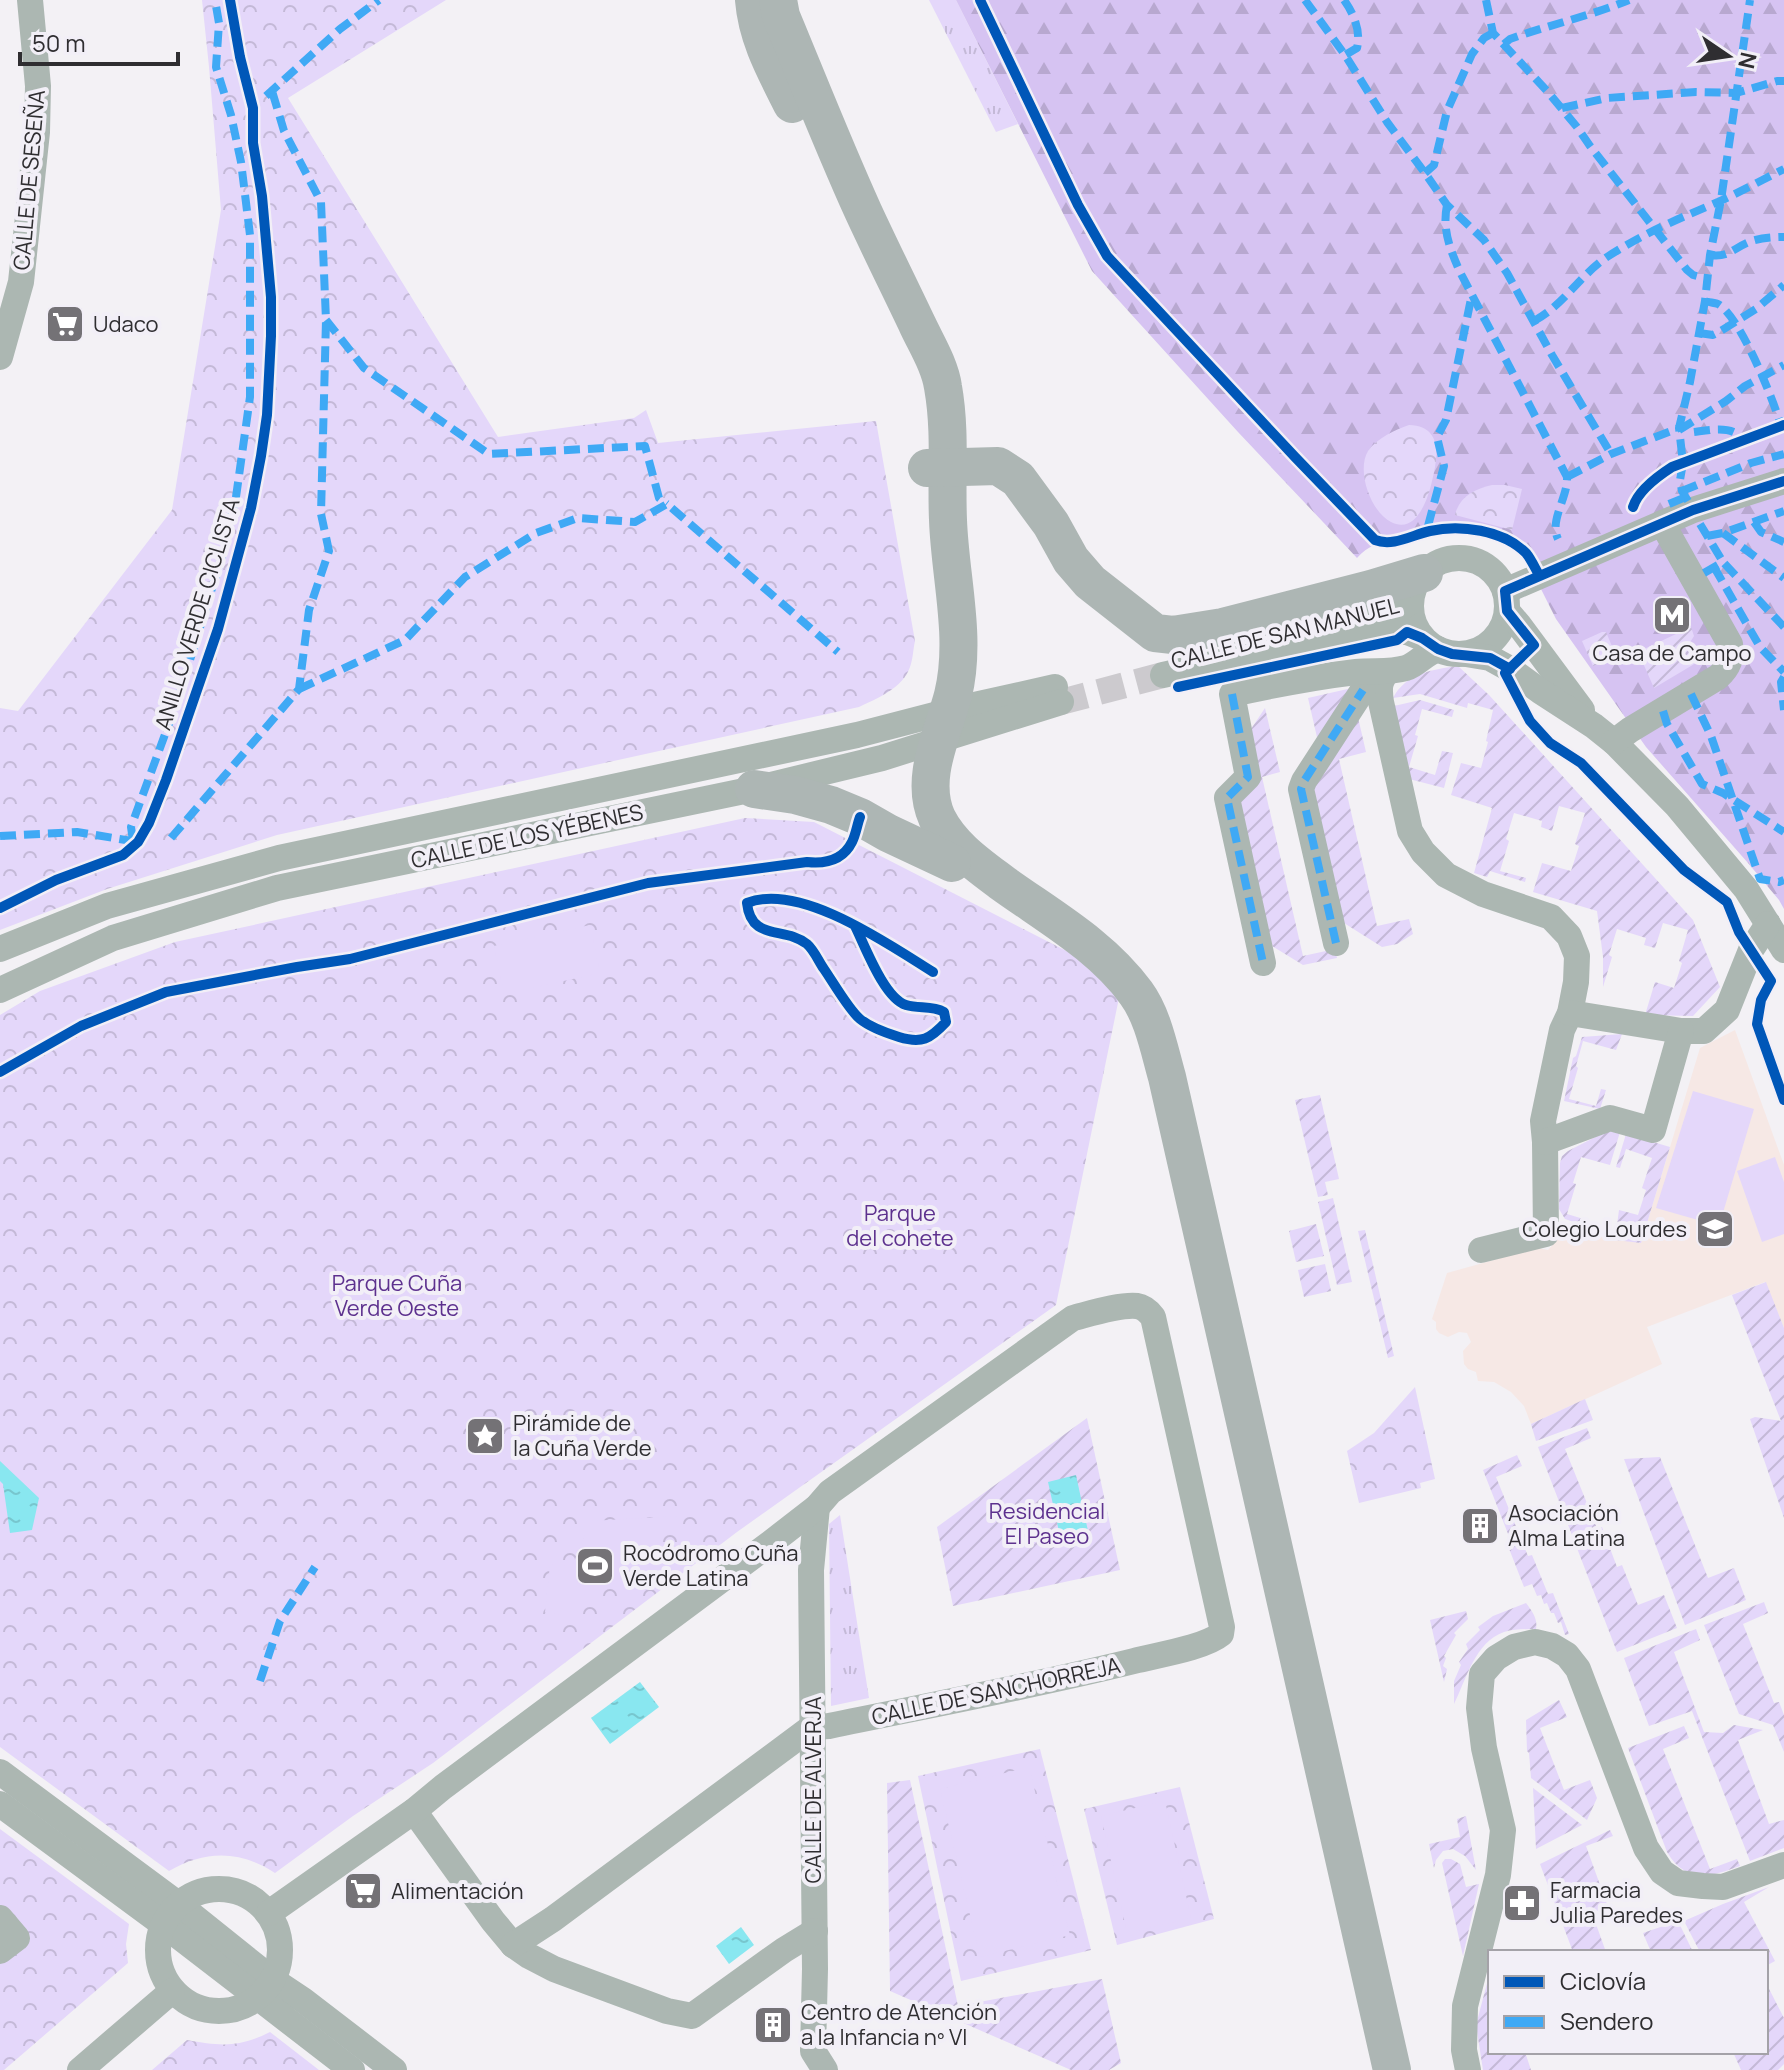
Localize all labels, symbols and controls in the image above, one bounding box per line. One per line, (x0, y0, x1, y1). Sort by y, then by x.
scale bar (20, 16, 178, 66)
north arrow (1688, 16, 1768, 96)
text: 50 m (32, 26, 86, 59)
text: N (1731, 49, 1764, 72)
street label: CALLE DE SESEÑA (6, 88, 52, 271)
supermarket icon: Udaco (44, 303, 86, 345)
place label: Udaco (93, 309, 159, 339)
street label: ANILLO VERDE CICLISTA (147, 494, 247, 734)
street label: CALLE DE SAN MANUEL (1168, 590, 1402, 676)
metro station icon: Casa de Campo (1651, 594, 1693, 636)
place label: Casa de Campo (1592, 638, 1752, 668)
street label: CALLE DE LOS YÉBENES (408, 797, 646, 875)
park label: Parque del cohete (846, 1198, 954, 1253)
school or university icon: Colegio Lourdes (1694, 1208, 1736, 1250)
place label: Colegio Lourdes (1522, 1214, 1687, 1244)
park label: Parque Cuña Verde Oeste (332, 1268, 462, 1323)
place label: Pirámide de la Cuña Verde (513, 1408, 652, 1463)
place icon: Pirámide de la Cuña Verde (464, 1415, 506, 1457)
park label: Residencial El Paseo (989, 1496, 1105, 1551)
place label: Asociación Alma Latina (1508, 1498, 1625, 1553)
building icon: Asociación Alma Latina (1459, 1505, 1501, 1547)
place label: Rocódromo Cuña Verde Latina (623, 1538, 799, 1593)
sports icon: Rocódromo Cuña Verde Latina (574, 1545, 616, 1587)
street label: CALLE DE SANCHORREJA (869, 1650, 1123, 1732)
street label: CALLE DE ALVERJA (798, 1696, 828, 1884)
supermarket icon: Alimentación (342, 1870, 384, 1912)
place label: Farmacia Julia Paredes (1550, 1875, 1683, 1930)
place label: Alimentación (391, 1876, 524, 1906)
pharmacy icon: Farmacia Julia Paredes (1501, 1882, 1543, 1924)
legend (1488, 1950, 1768, 2054)
text: Ciclovía (1560, 1964, 1646, 1997)
place label: Centro de Atención a la Infancia nº VI (801, 1997, 997, 2052)
building icon: Centro de Atención a la Infancia nº VI (752, 2004, 794, 2046)
text: Sendero (1560, 2004, 1654, 2037)

